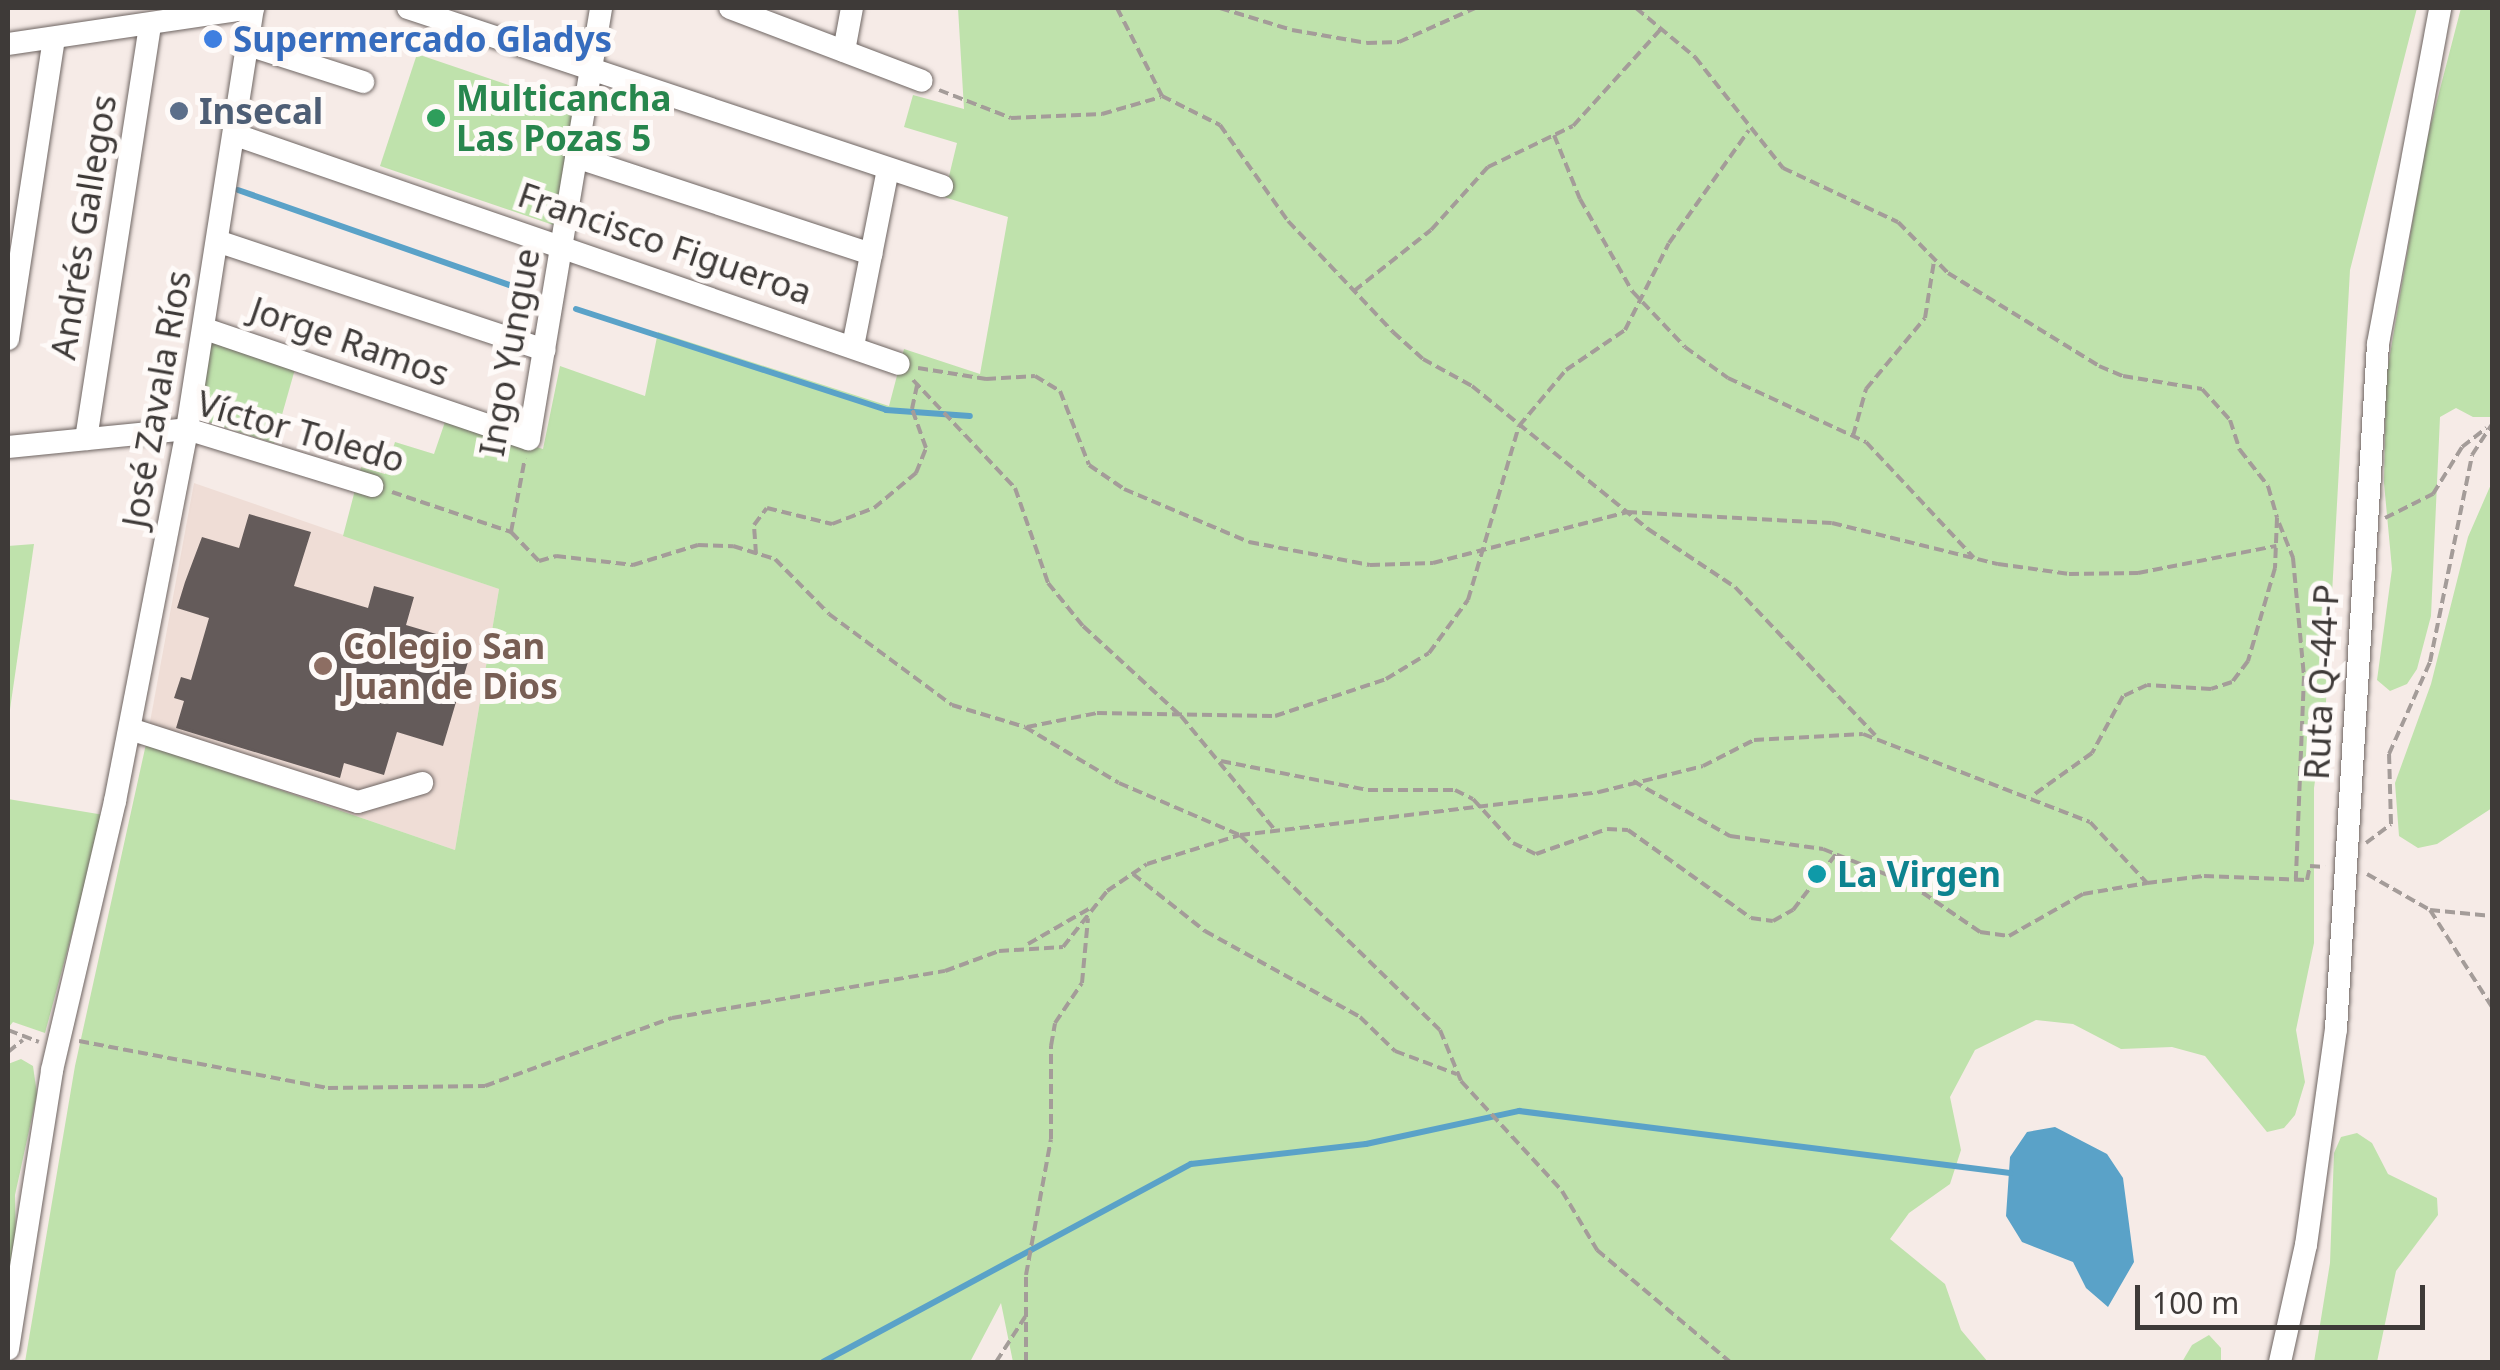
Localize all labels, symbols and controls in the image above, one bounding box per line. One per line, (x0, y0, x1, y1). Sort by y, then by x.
place label: Supermercado Gladys (233, 18, 612, 60)
marker: Supermercado Gladys (202, 28, 224, 50)
place label: Multicancha Las Pozas 5 (456, 77, 671, 159)
place label: Insecal (199, 90, 323, 132)
street label: Andrés Gallegos (41, 92, 125, 362)
marker: Insecal (168, 100, 190, 122)
marker: Multicancha Las Pozas 5 (425, 107, 447, 129)
street label: Francisco Figueroa (513, 173, 817, 313)
street label: Ingo Yungue (470, 245, 548, 459)
street label: José Zavala Ríos (113, 267, 199, 531)
street label: Jorge Ramos (245, 287, 455, 395)
street label: Víctor Toledo (192, 381, 410, 481)
street label: Ruta Q-44-P (2295, 583, 2347, 781)
place label: Colegio San Juan de Dios (343, 625, 558, 707)
marker: Colegio San Juan de Dios (312, 655, 334, 677)
place label: La Virgen (1837, 853, 2001, 895)
marker: La Virgen (1806, 863, 1828, 885)
scale bar (2140, 1265, 2430, 1327)
text: 100 m (2152, 1282, 2239, 1323)

